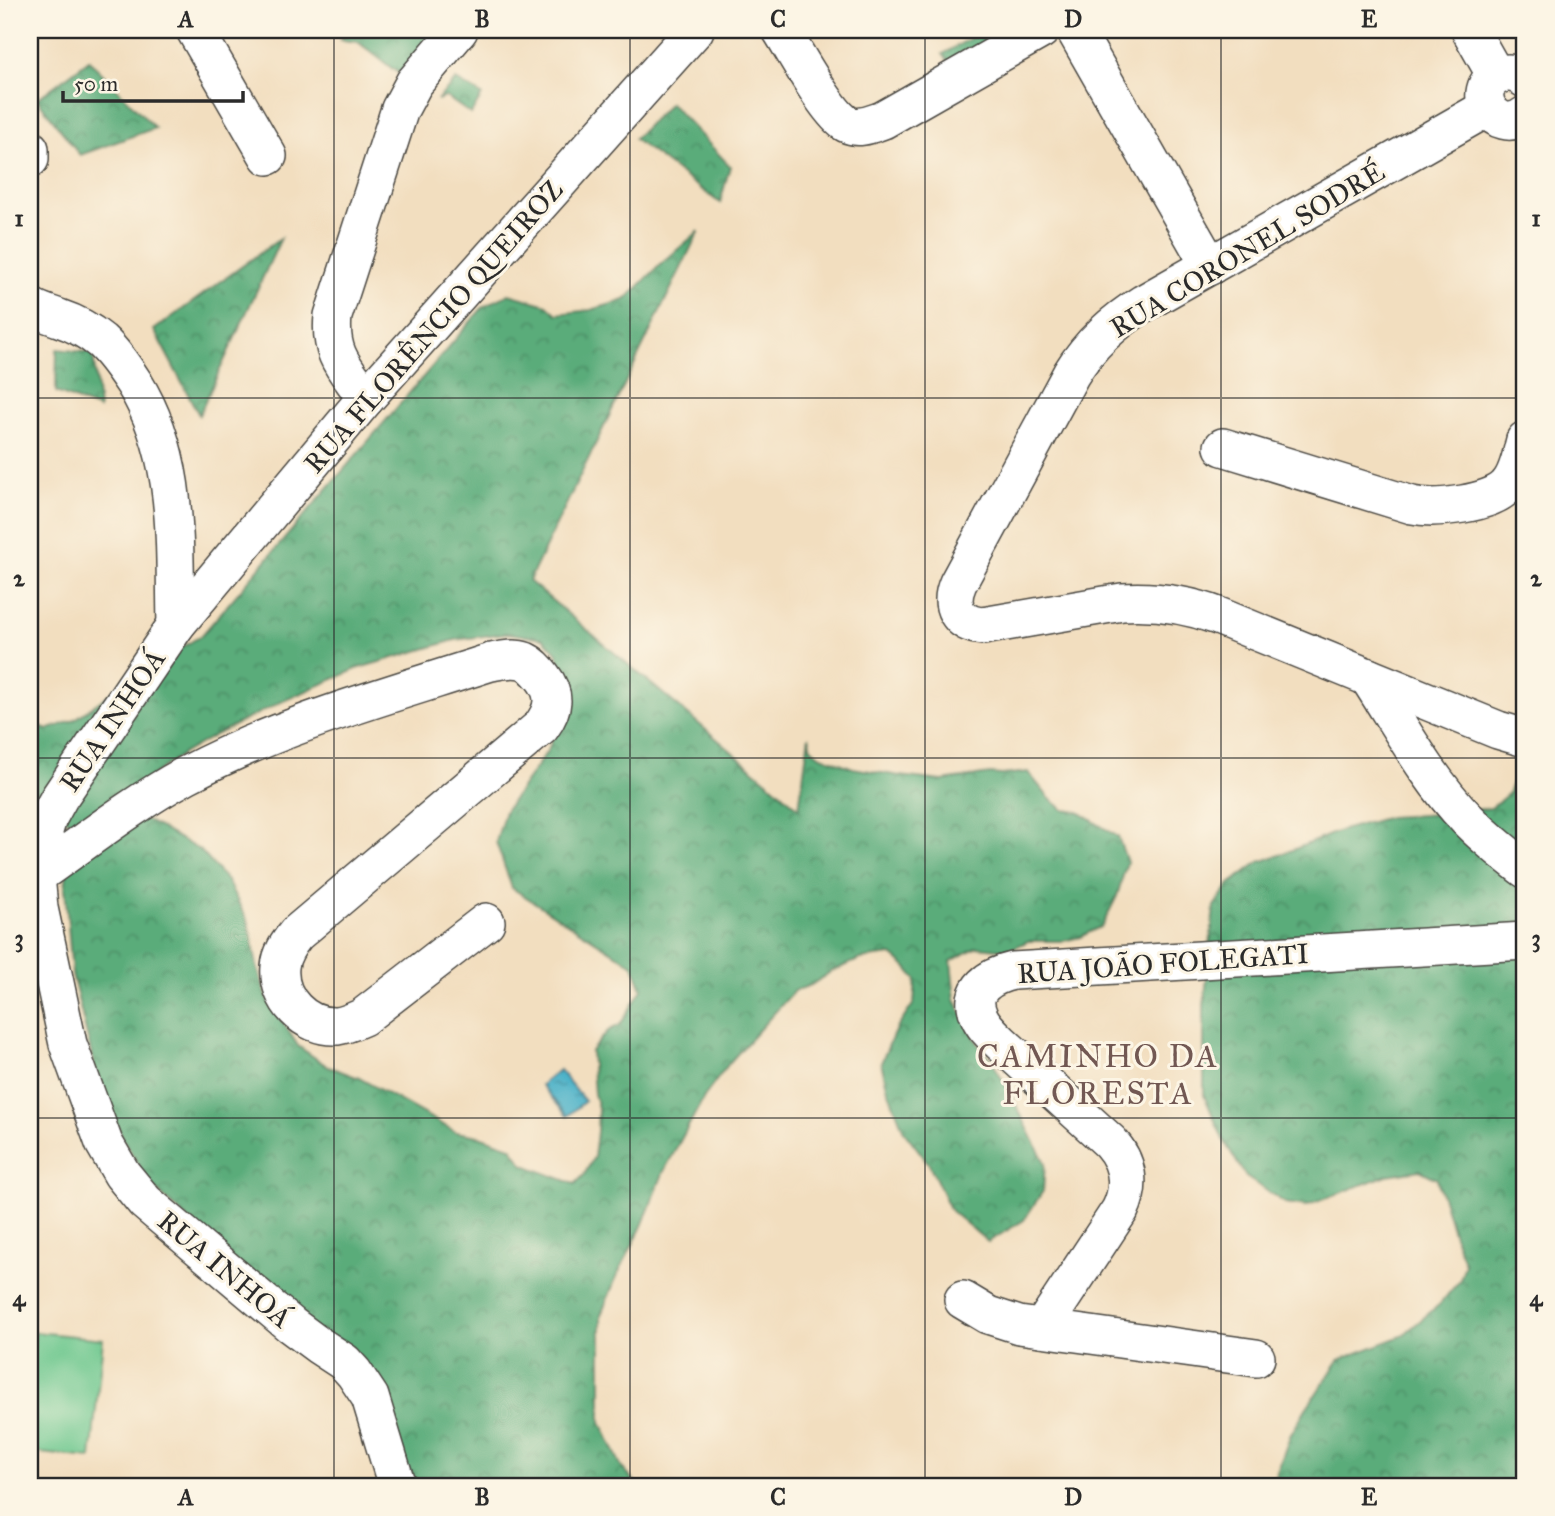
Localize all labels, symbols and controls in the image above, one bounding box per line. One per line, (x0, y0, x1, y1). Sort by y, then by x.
text: A (176, 5, 194, 33)
text: B (474, 5, 490, 33)
text: C (770, 5, 786, 33)
text: D (1064, 5, 1082, 33)
text: E (1361, 5, 1378, 33)
scale bar (63, 60, 243, 104)
text: 50 m (74, 71, 119, 97)
street label: RUA CORONEL SODRÉ (1104, 154, 1391, 345)
street label: RUA FLORÊNCIO QUEIROZ (296, 172, 570, 480)
text: 1 (14, 204, 24, 232)
text: 1 (1531, 204, 1541, 232)
text: 2 (13, 564, 25, 592)
text: 2 (1530, 564, 1542, 592)
street label: RUA INHOÁ (52, 642, 173, 798)
text: 3 (14, 924, 24, 953)
text: 3 (1531, 924, 1541, 953)
street label: RUA JOÃO FOLEGATI (1016, 936, 1310, 991)
district label: CAMINHO DA FLORESTA (977, 1037, 1219, 1113)
street label: RUA INHOÁ (151, 1203, 299, 1336)
text: 4 (13, 1284, 27, 1312)
text: 4 (1530, 1284, 1544, 1312)
text: A (176, 1483, 194, 1511)
text: B (474, 1483, 490, 1511)
text: C (770, 1483, 786, 1511)
text: D (1064, 1483, 1082, 1511)
text: E (1361, 1483, 1378, 1511)

